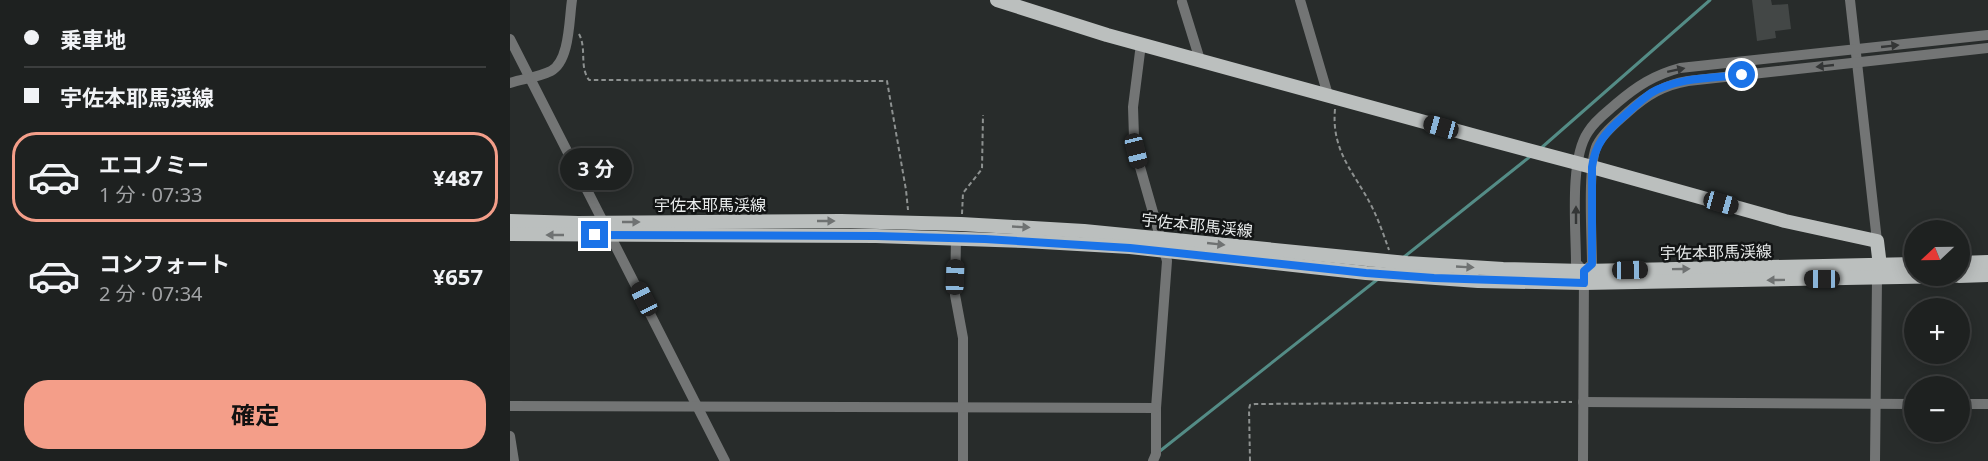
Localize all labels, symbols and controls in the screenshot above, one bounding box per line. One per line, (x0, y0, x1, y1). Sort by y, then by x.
text: 乗車地 (60, 24, 126, 54)
one-way arrow (1881, 41, 1900, 51)
route start (1728, 61, 1755, 88)
one-way arrow (1816, 61, 1835, 71)
one-way arrow (1666, 65, 1685, 74)
text: 宇佐本耶馬渓線 (60, 82, 214, 112)
car (1421, 113, 1461, 141)
car (1123, 131, 1149, 171)
callout: 3 分 (559, 148, 631, 190)
text: エコノミー (99, 149, 209, 179)
icon: car (27, 150, 81, 204)
text: 3 分 (578, 155, 614, 182)
text: ¥487 (433, 162, 483, 192)
text: 1 分 · 07:33 (99, 181, 203, 208)
car (1701, 189, 1741, 217)
street label: 宇佐本耶馬渓線 (654, 194, 766, 216)
one-way arrow (1571, 206, 1581, 225)
street label: 宇佐本耶馬渓線 (1140, 208, 1254, 242)
one-way arrow (817, 216, 836, 226)
one-way arrow (622, 217, 641, 227)
north arrow (1904, 220, 1970, 286)
map controls (1904, 220, 1970, 442)
route end (581, 221, 608, 248)
one-way arrow (1012, 223, 1031, 232)
one-way arrow (545, 230, 564, 240)
one-way arrow (1206, 239, 1225, 249)
street label: 宇佐本耶馬渓線 (1660, 240, 1772, 264)
text: コンフォート (99, 248, 230, 278)
icon: car (27, 249, 81, 303)
car (945, 259, 965, 295)
text: ¥657 (433, 261, 483, 291)
car (1612, 261, 1648, 279)
one-way arrow (1455, 263, 1474, 272)
one-way arrow (1671, 264, 1690, 274)
car (1804, 270, 1840, 288)
one-way arrow (1767, 275, 1786, 285)
car (628, 279, 660, 319)
text: 2 分 · 07:34 (99, 280, 203, 307)
button: + (1904, 298, 1970, 364)
button: − (1904, 376, 1970, 442)
button: 確定 (24, 380, 486, 449)

